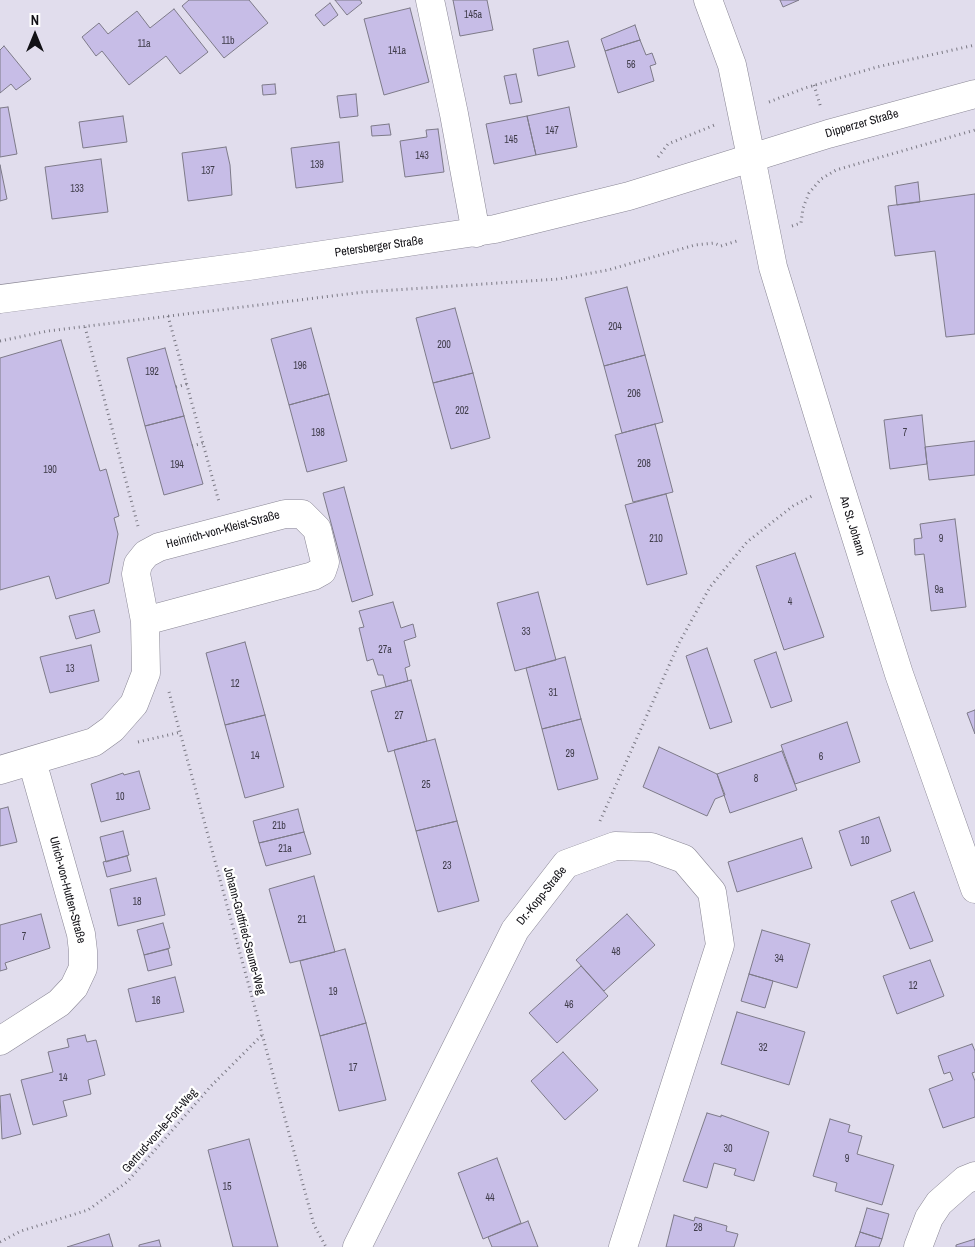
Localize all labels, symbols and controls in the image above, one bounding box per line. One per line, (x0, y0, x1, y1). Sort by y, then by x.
house number: 145a (464, 9, 482, 21)
north arrow (10, 10, 60, 60)
text: N (31, 11, 39, 29)
house number: 11b (221, 35, 235, 47)
house number: 11a (137, 38, 151, 50)
house number: 141a (388, 45, 406, 57)
house number: 56 (626, 59, 636, 71)
street label: Dipperzer Straße (824, 107, 900, 141)
house number: 147 (545, 125, 559, 137)
house number: 145 (504, 134, 518, 146)
house number: 143 (415, 150, 429, 162)
house number: 139 (310, 159, 324, 171)
house number: 137 (201, 165, 215, 177)
house number: 133 (70, 183, 84, 195)
street label: Petersberger Straße (334, 234, 424, 260)
house number: 204 (608, 321, 622, 333)
house number: 200 (437, 339, 451, 351)
house number: 196 (293, 360, 307, 372)
house number: 192 (145, 366, 159, 378)
house number: 206 (627, 388, 641, 400)
house number: 202 (455, 405, 469, 417)
house number: 198 (311, 427, 325, 439)
house number: 7 (903, 427, 907, 439)
house number: 208 (637, 458, 651, 470)
house number: 194 (170, 459, 184, 471)
house number: 190 (43, 464, 57, 476)
street label: An St. Johann (836, 494, 868, 558)
street label: Heinrich-von-Kleist-Straße (165, 508, 281, 552)
house number: 210 (649, 533, 663, 545)
house number: 9 (939, 533, 943, 545)
house number: 9a (934, 584, 944, 596)
house number: 4 (788, 596, 792, 608)
house number: 33 (521, 626, 531, 638)
house number: 27a (378, 644, 392, 656)
house number: 13 (65, 663, 75, 675)
house number: 12 (230, 678, 240, 690)
house number: 31 (548, 687, 558, 699)
house number: 27 (394, 710, 404, 722)
house number: 29 (565, 748, 575, 760)
house number: 14 (250, 750, 260, 762)
house number: 6 (819, 751, 823, 763)
house number: 8 (754, 773, 758, 785)
house number: 25 (421, 779, 431, 791)
house number: 10 (115, 791, 125, 803)
house number: 21b (272, 820, 286, 832)
street label: Ulrich-von-Hutten-Straße (46, 835, 88, 945)
house number: 10 (860, 835, 870, 847)
house number: 21a (278, 843, 292, 855)
house number: 23 (442, 860, 452, 872)
street label: Dr.-Kopp-Straße (514, 864, 570, 928)
street label: Johann-Gottfried-Seume-Weg (220, 866, 268, 996)
house number: 18 (132, 896, 142, 908)
house number: 21 (297, 914, 307, 926)
house number: 7 (22, 931, 26, 943)
house number: 48 (611, 946, 621, 958)
house number: 34 (774, 953, 784, 965)
house number: 12 (908, 980, 918, 992)
house number: 19 (328, 986, 338, 998)
house number: 16 (151, 995, 161, 1007)
house number: 46 (564, 999, 574, 1011)
house number: 32 (758, 1042, 768, 1054)
house number: 17 (348, 1062, 358, 1074)
house number: 14 (58, 1072, 68, 1084)
street label: Gertrud-von-le-Fort-Weg (119, 1086, 201, 1176)
house number: 30 (723, 1143, 733, 1155)
house number: 9 (845, 1153, 849, 1165)
house number: 15 (222, 1181, 232, 1193)
house number: 44 (485, 1192, 495, 1204)
house number: 28 (693, 1222, 703, 1234)

